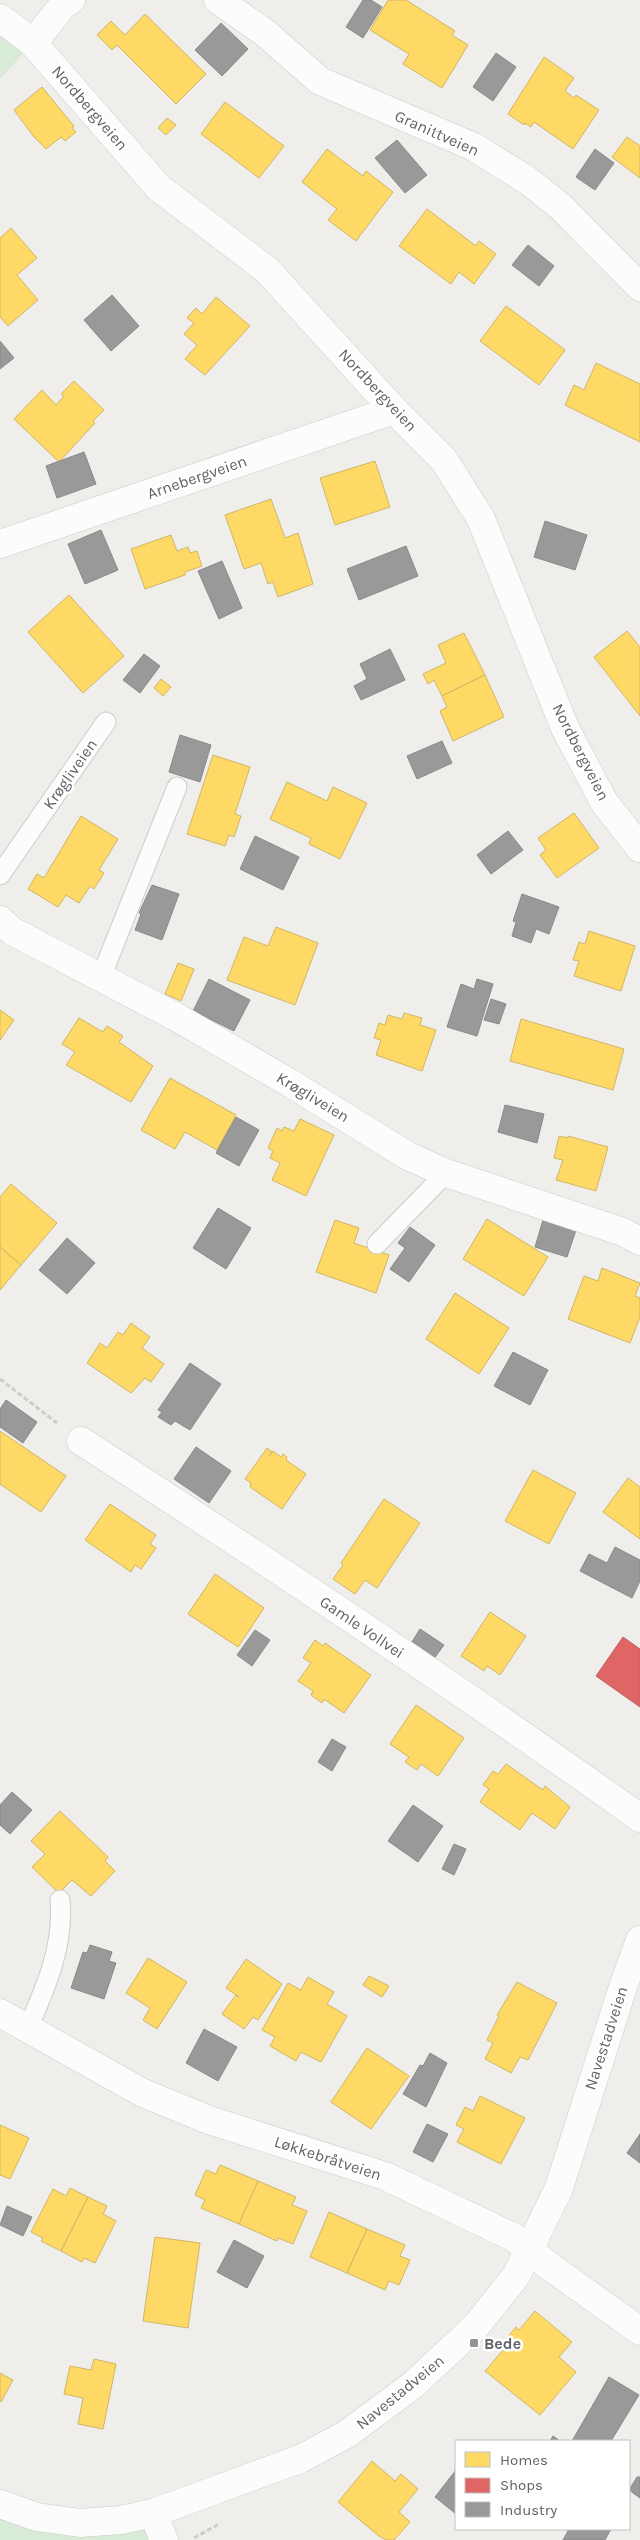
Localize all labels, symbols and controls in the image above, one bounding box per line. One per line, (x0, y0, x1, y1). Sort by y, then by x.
street label: Nordbergveien (48, 62, 132, 154)
street label: Granittveien (392, 106, 482, 160)
street label: Nordbergveien (335, 345, 421, 435)
street label: Arnebergveien (145, 451, 249, 503)
street label: Nordbergveien (548, 700, 614, 804)
street label: Krøgliveien (39, 735, 101, 813)
street label: Krøgliveien (273, 1068, 353, 1126)
street label: Gamle Vollvei (316, 1592, 408, 1662)
street label: Navestadveien (580, 1984, 632, 2092)
street label: Løkkebråtveien (272, 2132, 384, 2184)
place label: Bede (484, 2334, 521, 2353)
marker: Bede (468, 2337, 480, 2349)
street label: Navestadveien (352, 2351, 448, 2433)
legend (455, 2440, 630, 2530)
text: Homes (500, 2451, 548, 2469)
text: Shops (500, 2476, 543, 2494)
text: Industry (500, 2501, 557, 2519)

